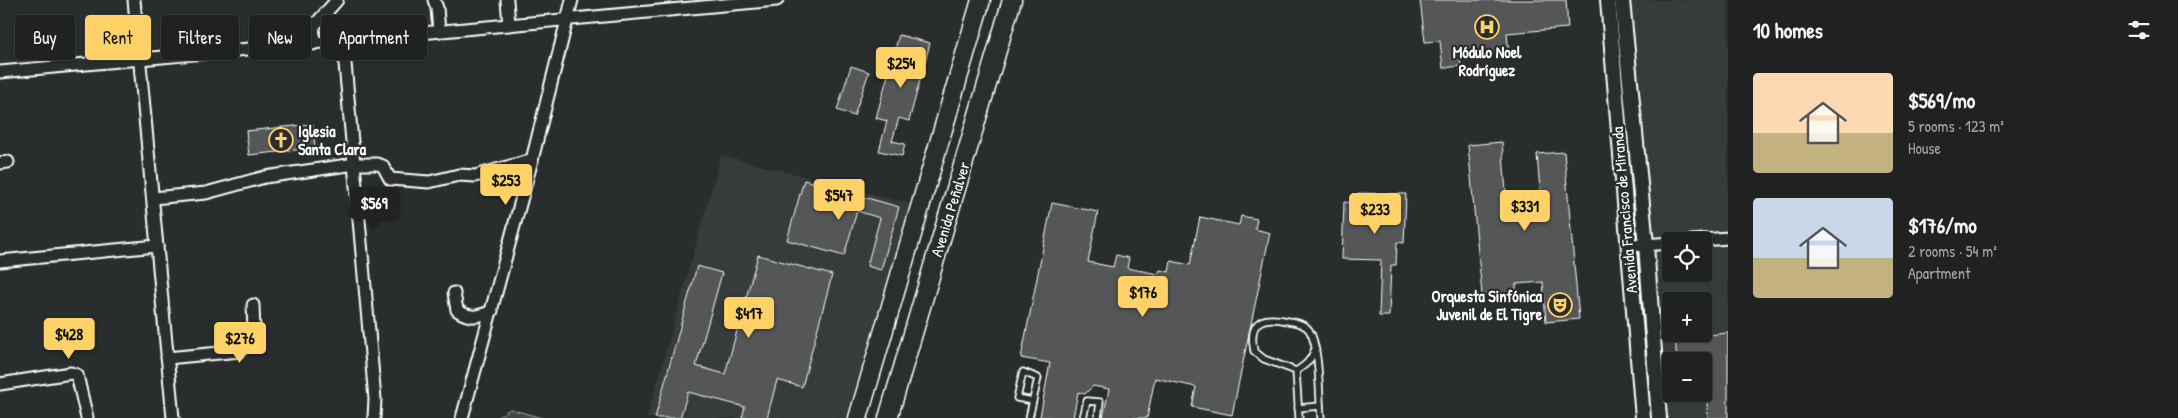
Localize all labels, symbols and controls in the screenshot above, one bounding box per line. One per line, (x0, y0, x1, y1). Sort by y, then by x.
hospital icon: Módulo Noel Rodríguez (1474, 14, 1500, 40)
chip: Buy (15, 15, 75, 60)
chip: Rent (85, 15, 151, 60)
chip: Filters (161, 15, 239, 60)
chip: New (249, 15, 311, 60)
chip: Apartment (321, 15, 427, 60)
text: 10 homes (1753, 16, 1823, 45)
icon: filters (2125, 16, 2153, 44)
place label: Módulo Noel Rodríguez (1453, 41, 1522, 82)
pin: $254 (871, 46, 931, 89)
text: $254 (887, 52, 915, 74)
text: $569/mo (1908, 86, 1975, 115)
icon: home (1793, 93, 1853, 153)
text: 5 rooms · 123 m² (1908, 115, 2004, 137)
place label: Iglesia Santa Clara (298, 120, 367, 160)
street label: Avenida Francisco de Miranda (1606, 126, 1642, 294)
church icon: Iglesia Santa Clara (268, 127, 294, 153)
text: House (1908, 137, 1941, 159)
street label: Avenida Peñalver (925, 159, 975, 259)
pin: $253 (476, 164, 536, 206)
text: $253 (491, 169, 521, 191)
pin: $547 (809, 178, 869, 221)
text: $547 (825, 184, 853, 206)
pin: $569 (344, 186, 404, 229)
pin: $331 (1495, 190, 1555, 232)
text: $569 (360, 192, 388, 214)
pin: $233 (1345, 192, 1405, 235)
text: $331 (1511, 195, 1539, 217)
text: $233 (1360, 198, 1390, 220)
text: $176/mo (1908, 211, 1977, 240)
icon: home (1793, 218, 1853, 278)
map controls (1662, 232, 1712, 402)
button: locate (1662, 232, 1712, 282)
text: 2 rooms · 54 m² (1908, 240, 1997, 262)
text: Apartment (1908, 262, 1971, 284)
pin: $176 (1113, 276, 1173, 318)
text: $176 (1129, 281, 1157, 303)
place label: Orquesta Sinfónica Juvenil de El Tigre (1432, 285, 1543, 326)
theatre icon: Orquesta Sinfónica Juvenil de El Tigre (1547, 292, 1573, 318)
button: + (1662, 292, 1712, 342)
pin: $417 (719, 296, 779, 339)
text: $417 (735, 302, 763, 324)
pin: $428 (39, 318, 99, 360)
pin: $276 (210, 322, 270, 364)
text: $428 (55, 323, 83, 345)
text: $276 (225, 327, 255, 349)
button: − (1662, 352, 1712, 402)

